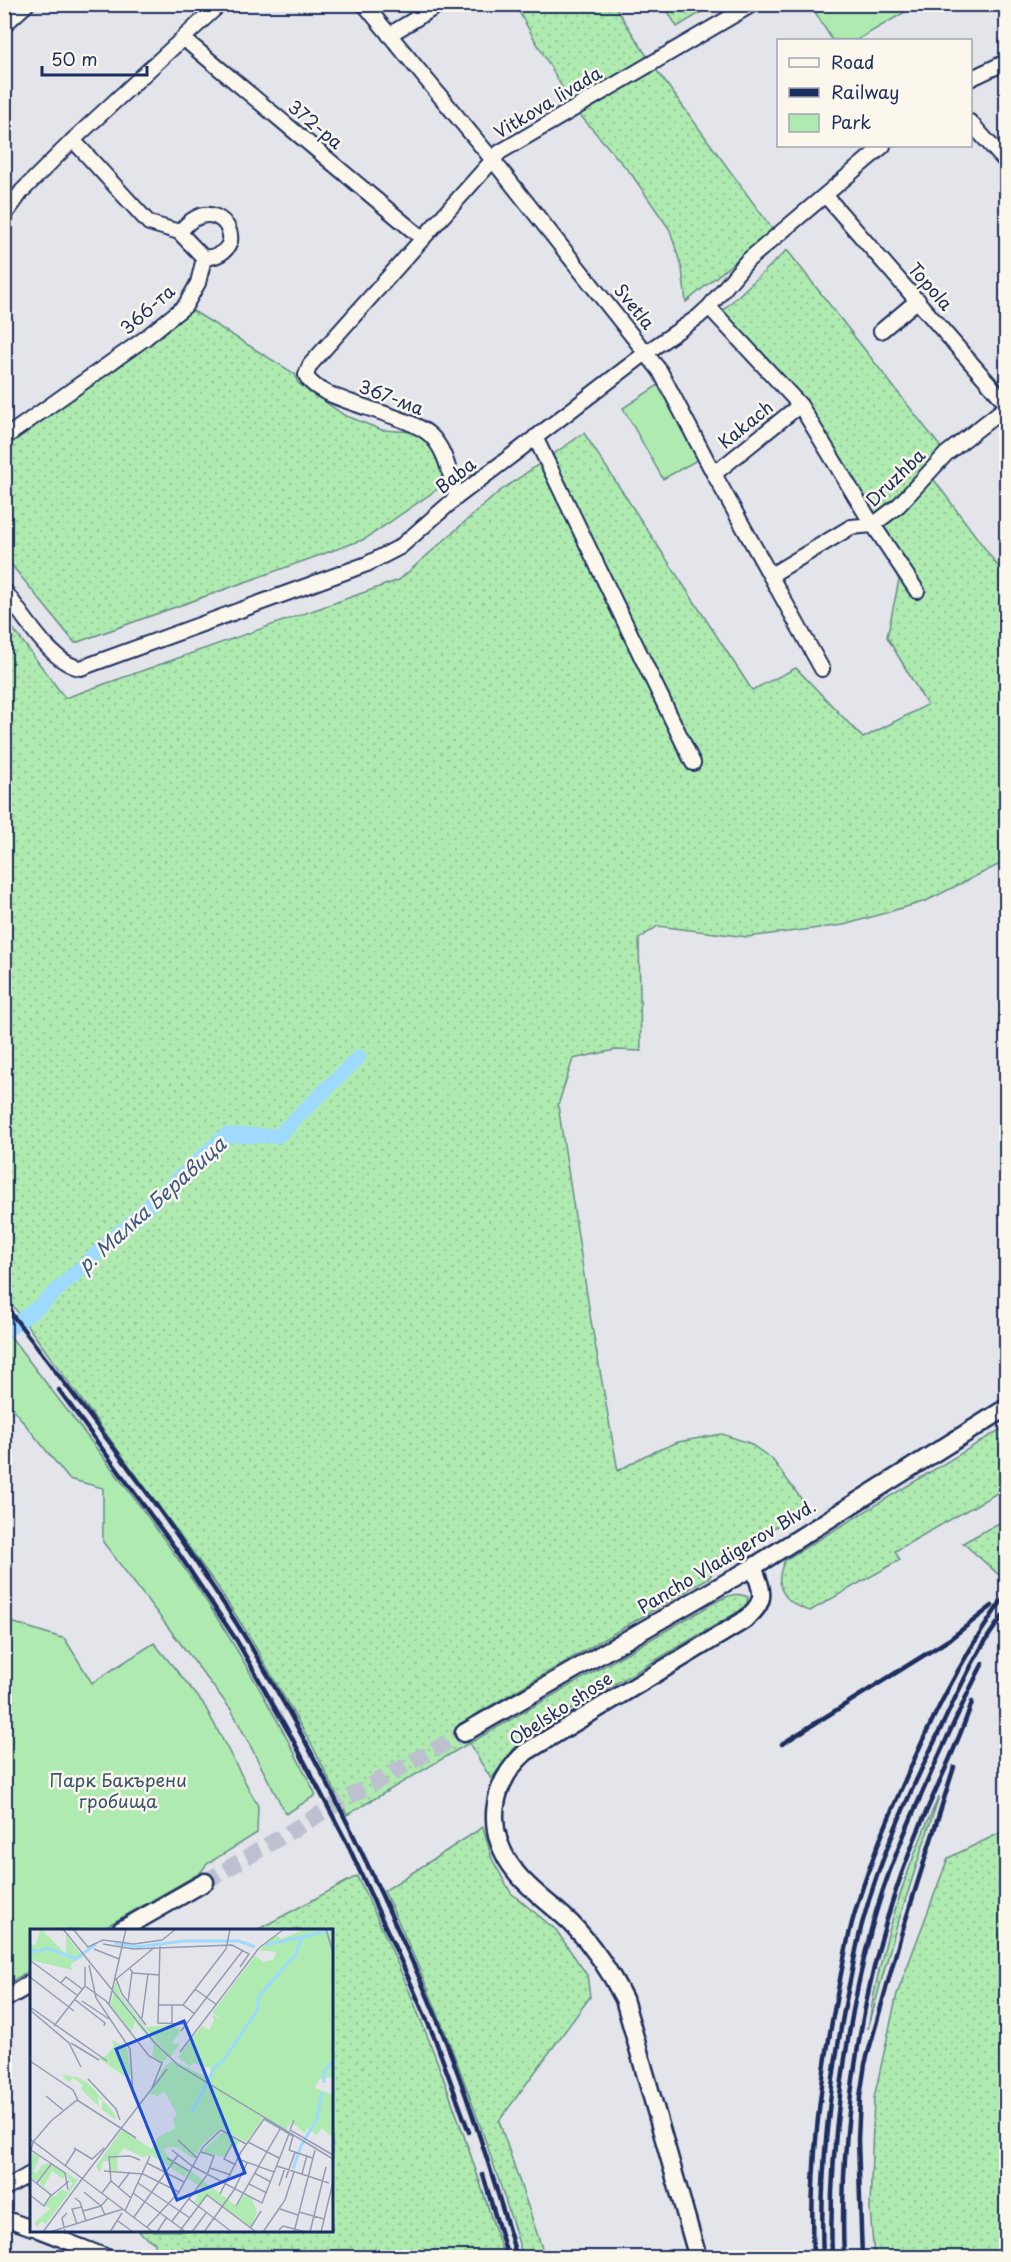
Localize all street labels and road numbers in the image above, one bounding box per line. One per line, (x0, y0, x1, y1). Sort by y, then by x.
street label: Vitkova livada (488, 58, 607, 145)
street label: 372-ра (283, 93, 350, 155)
street label: Topola (903, 256, 960, 317)
street label: 366-та (114, 277, 180, 340)
street label: Svetla (608, 277, 662, 335)
street label: 367-ма (355, 372, 428, 421)
street label: Kakach (712, 393, 778, 454)
street label: Druzhba (859, 441, 931, 512)
street label: Baba (429, 450, 482, 499)
street label: Pancho Vladigerov Blvd. (632, 1492, 820, 1620)
street label: Obelsko shose (503, 1664, 617, 1751)

